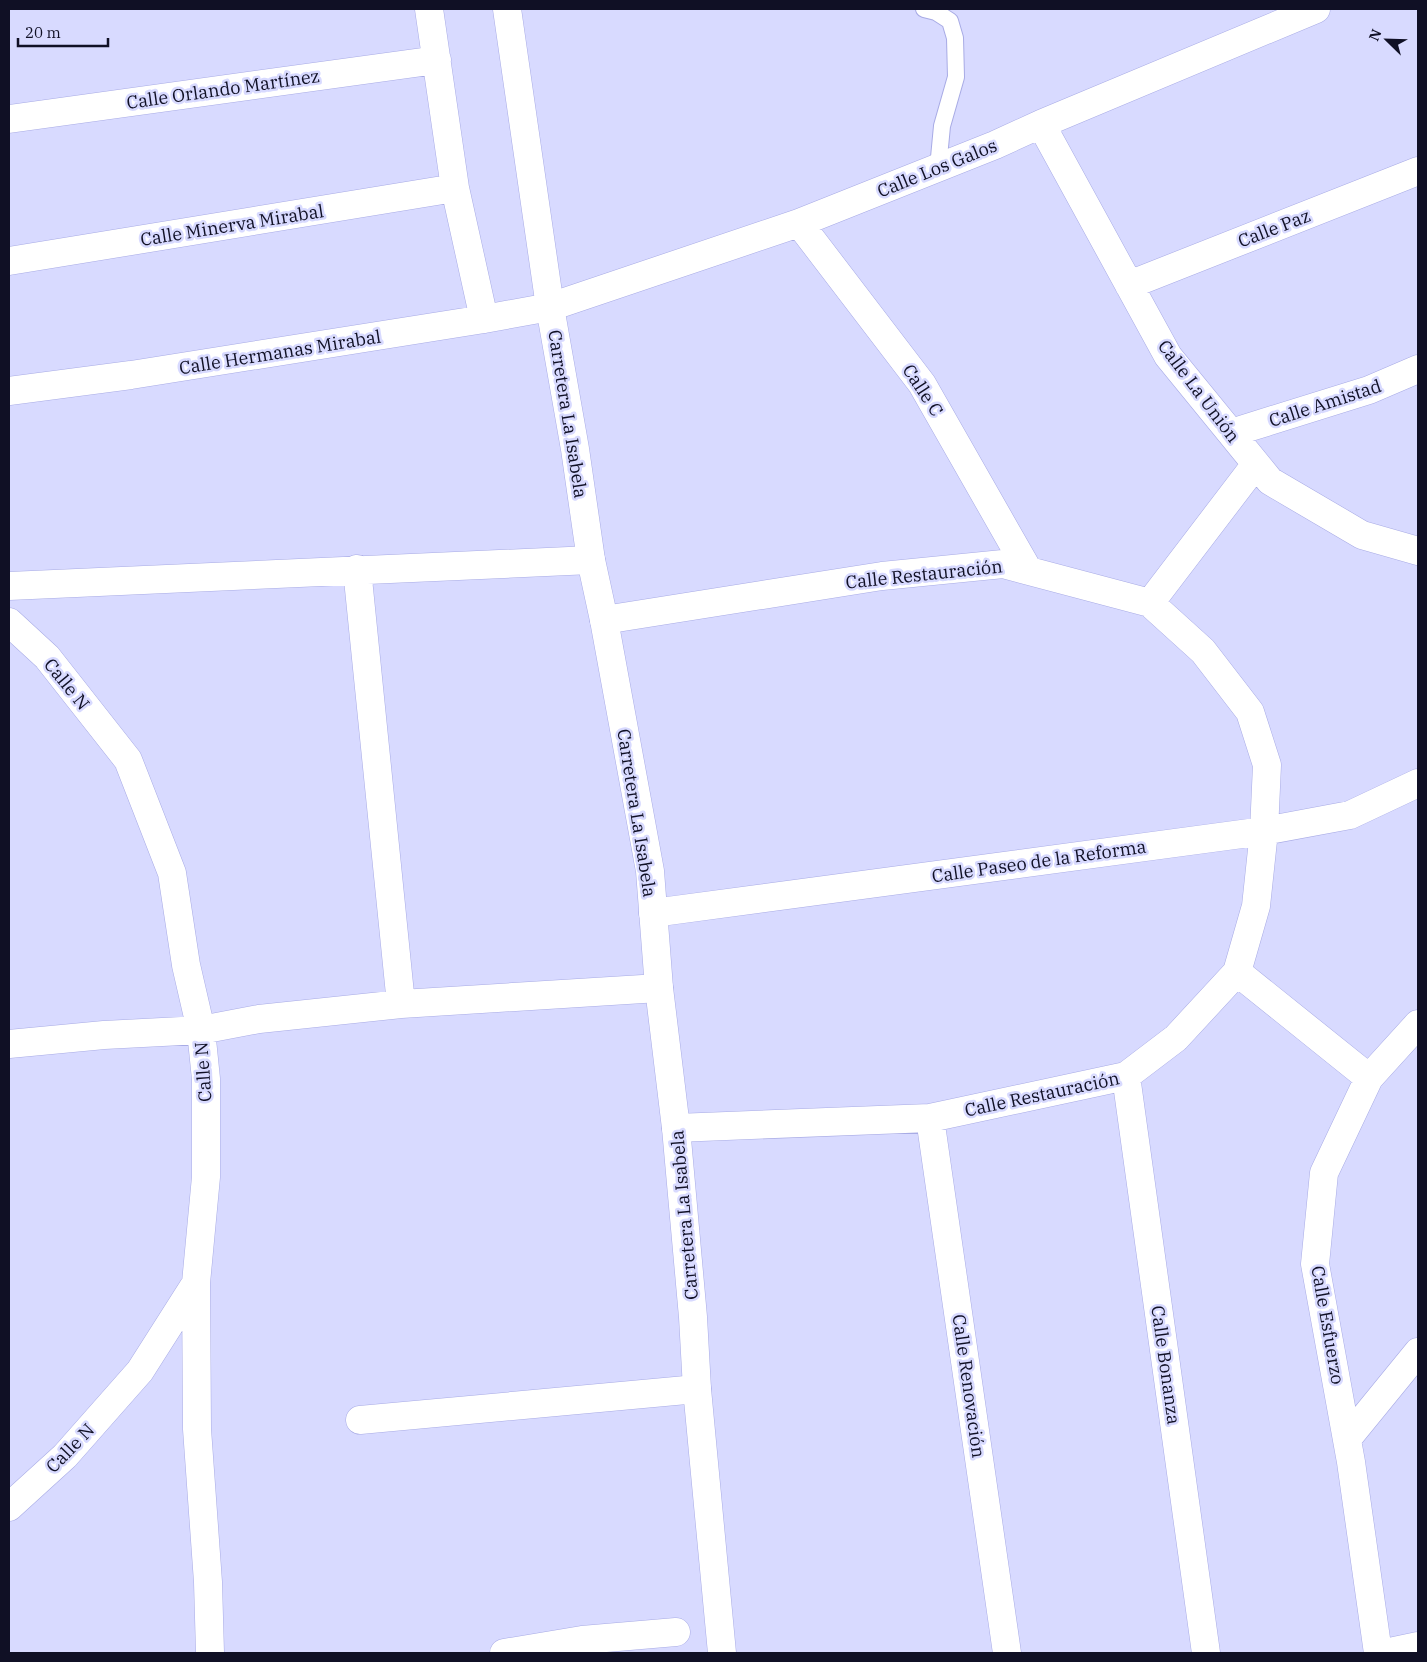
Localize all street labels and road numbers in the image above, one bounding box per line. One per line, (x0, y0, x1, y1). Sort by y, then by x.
street label: Calle Orlando Martínez (125, 64, 321, 114)
street label: Calle Los Galos (874, 134, 1000, 202)
street label: Calle Minerva Mirabal (139, 199, 325, 251)
street label: Calle Paz (1234, 204, 1314, 252)
street label: Calle Hermanas Mirabal (177, 325, 383, 379)
street label: Carretera La Isabela (543, 328, 593, 500)
street label: Calle La Unión (1153, 335, 1245, 447)
street label: Calle C (898, 360, 948, 420)
street label: Calle Amistad (1266, 374, 1384, 432)
street label: Calle Restauración (844, 554, 1004, 594)
street label: Calle N (39, 653, 95, 715)
street label: Carretera La Isabela (612, 727, 662, 899)
street label: Calle Paseo de la Reforma (930, 835, 1148, 887)
street label: Calle N (189, 1041, 217, 1103)
street label: Calle Restauración (962, 1066, 1122, 1122)
street label: Carretera La Isabela (665, 1129, 703, 1301)
street label: Calle Esfuerzo (1306, 1264, 1350, 1386)
street label: Calle Bonanza (1146, 1304, 1186, 1426)
street label: Calle Renovación (948, 1313, 990, 1459)
street label: Calle N (41, 1418, 99, 1478)

